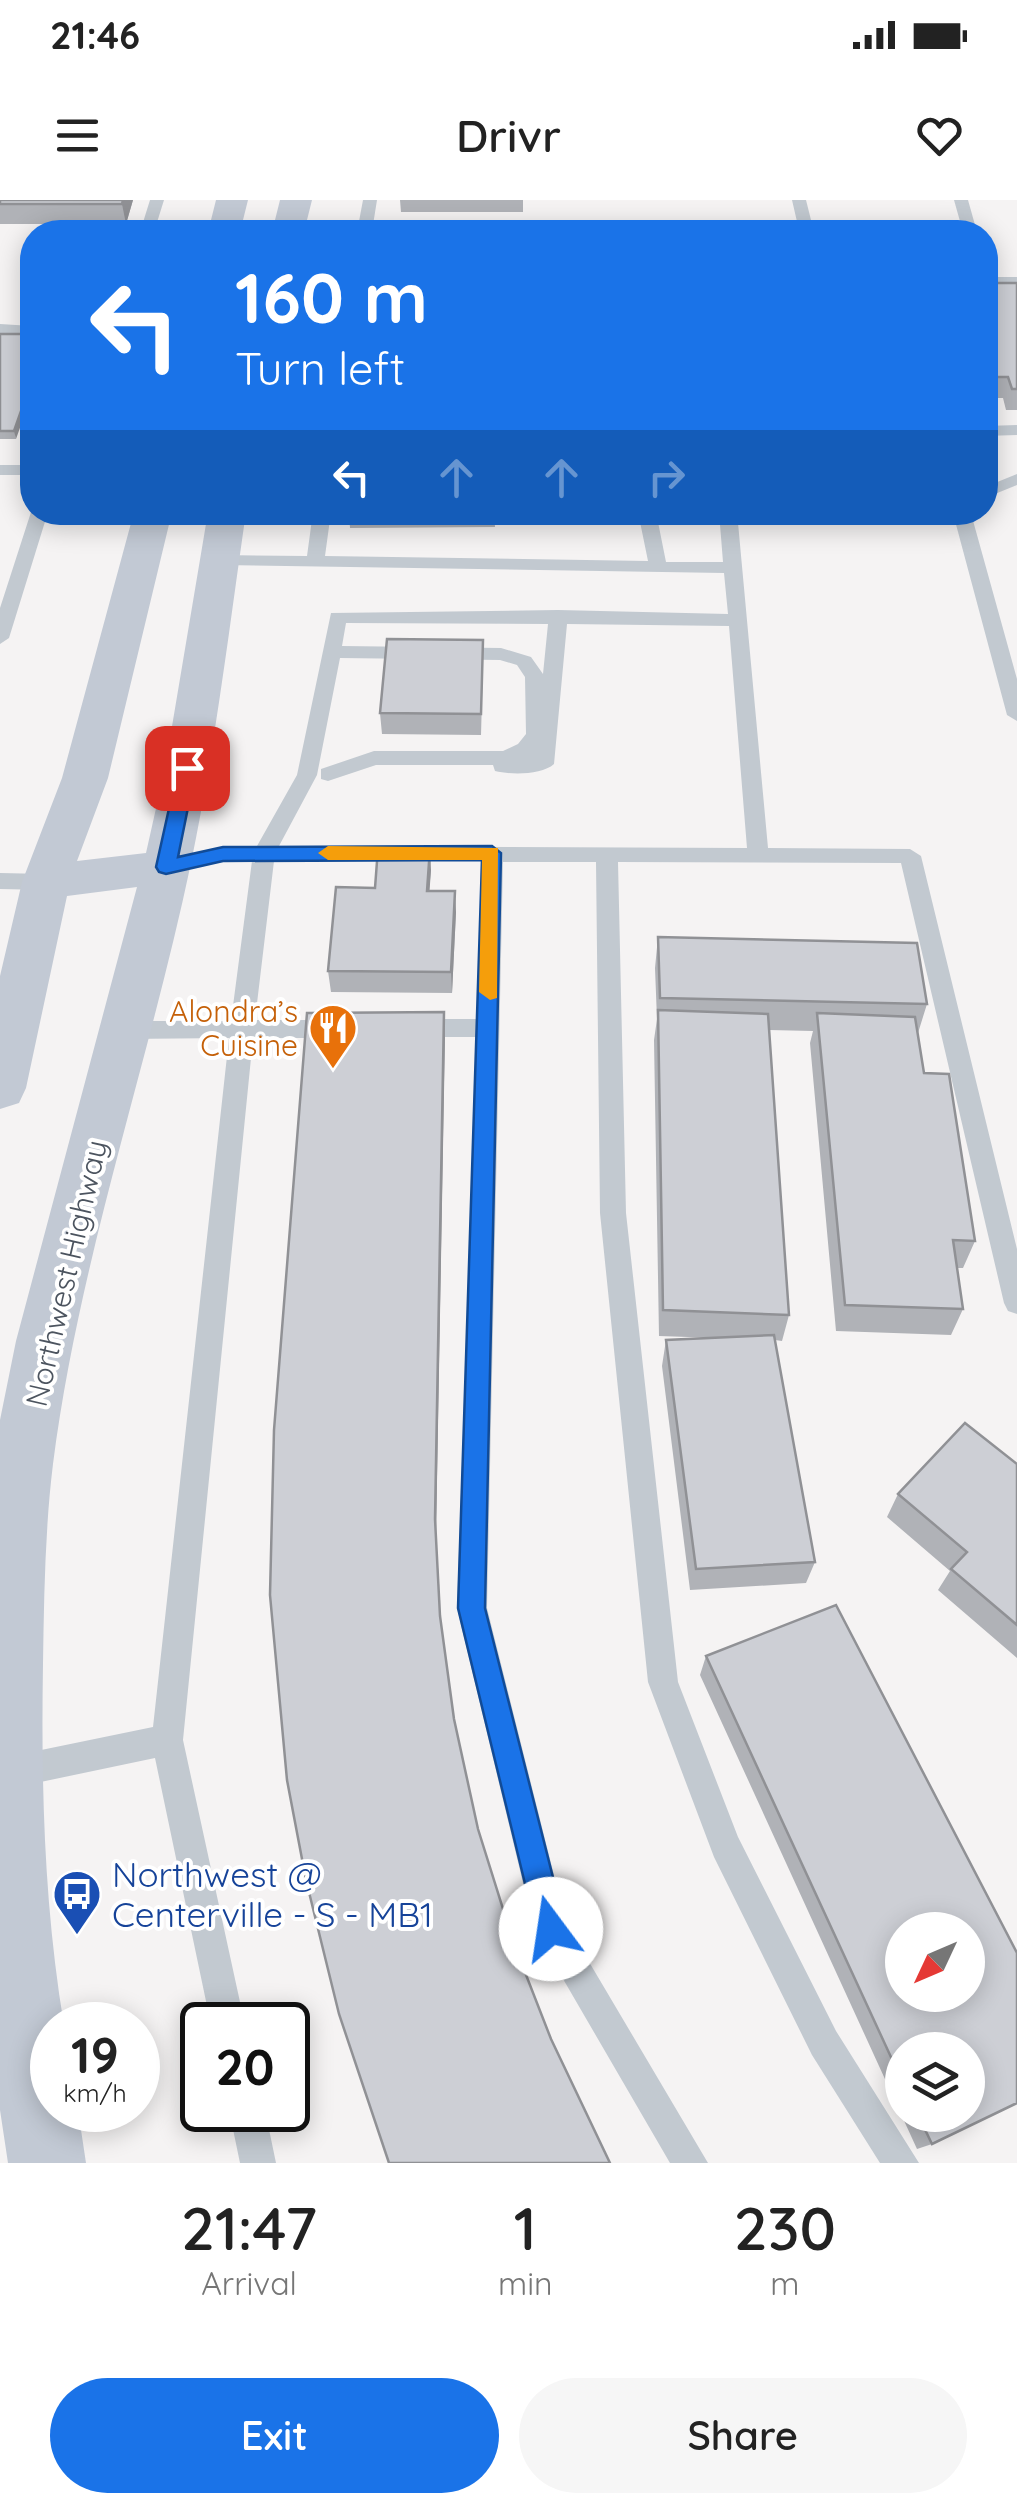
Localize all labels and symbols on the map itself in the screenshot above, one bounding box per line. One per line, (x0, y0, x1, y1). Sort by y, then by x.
pin (145, 726, 230, 811)
place label: Alondra’s Cuisine (169, 992, 298, 1064)
restaurant icon: Alondra’s Cuisine (307, 1002, 359, 1070)
street label: Northwest Highway (17, 1136, 115, 1410)
place label: Northwest @ Centerville - S - MB1 (112, 1852, 433, 1936)
bus stop icon: Northwest @ Centerville - S - MB1 (51, 1868, 103, 1936)
position arrow (499, 1877, 603, 1981)
north arrow (885, 1912, 985, 2012)
speed limit sign: 20 (180, 2002, 310, 2132)

